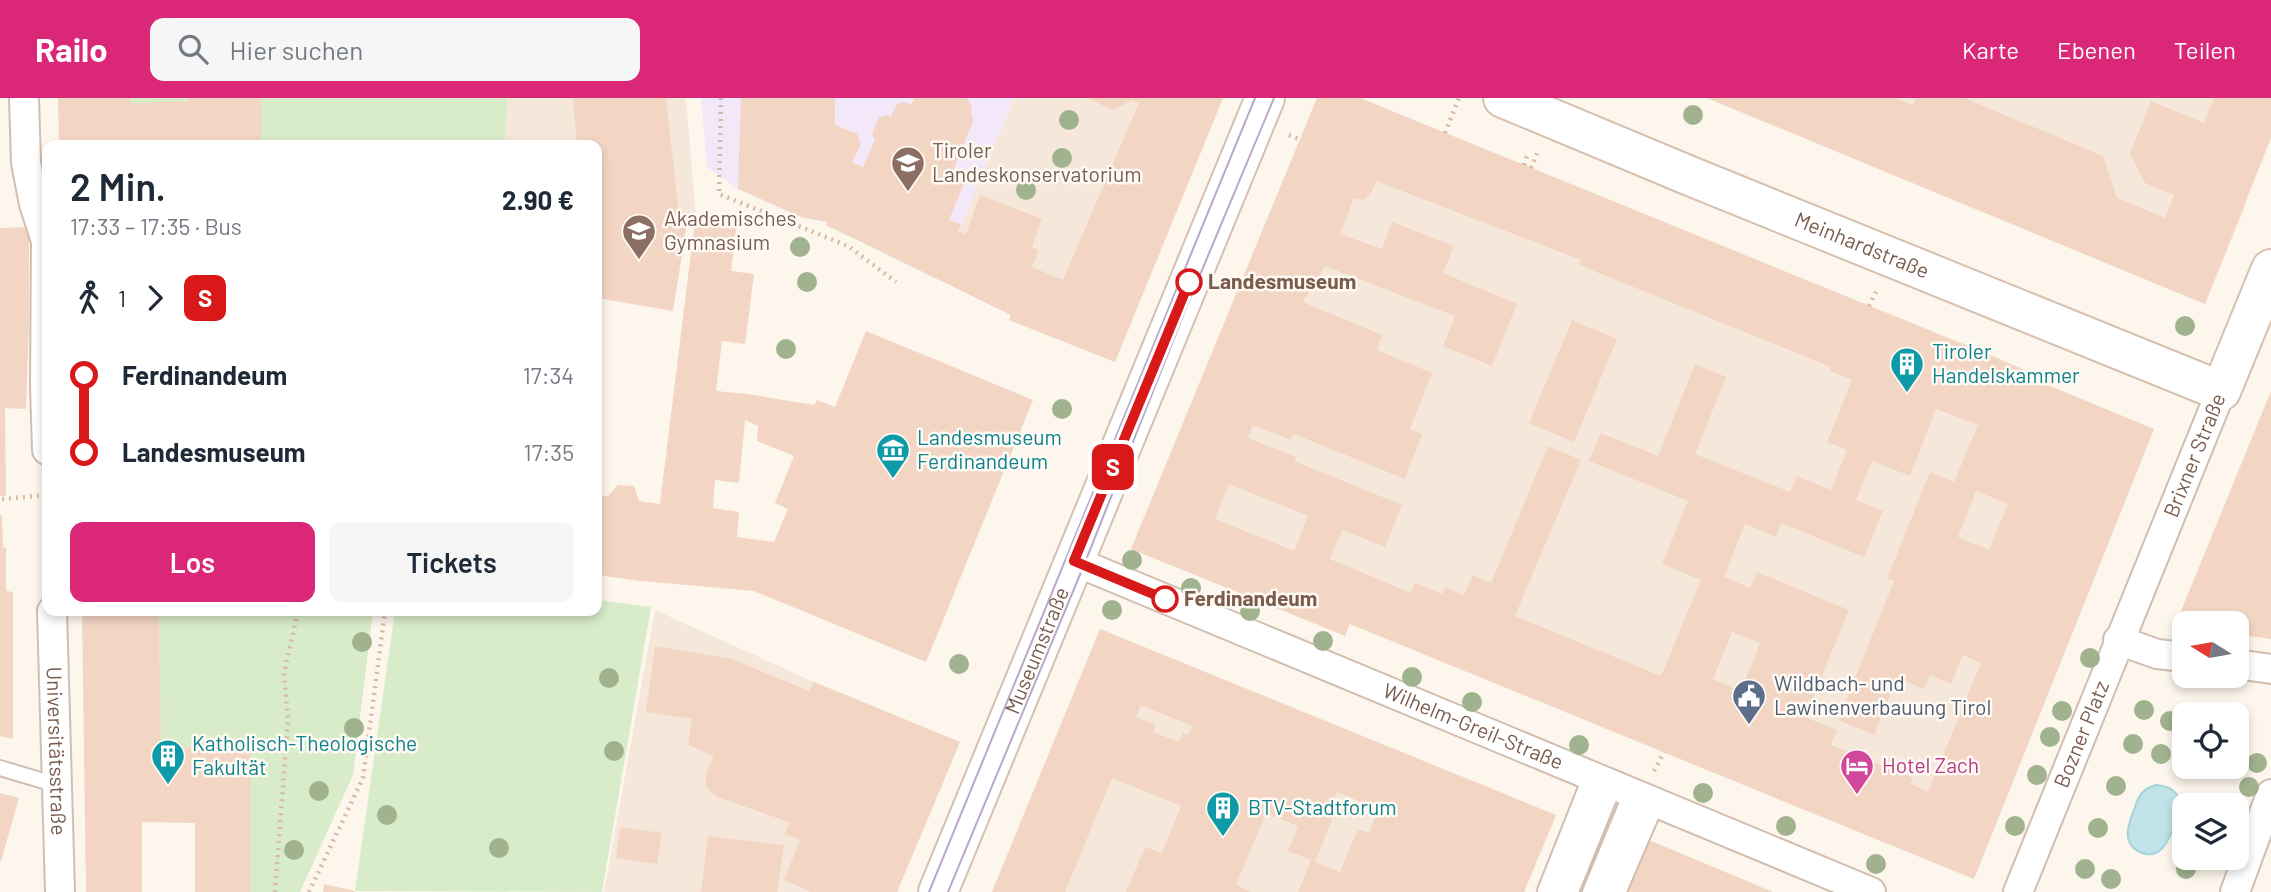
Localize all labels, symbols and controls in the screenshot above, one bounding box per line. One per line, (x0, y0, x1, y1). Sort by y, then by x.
search box (150, 18, 640, 81)
text: Railo (35, 29, 108, 69)
icon: search (174, 30, 212, 68)
text: Hier suchen (230, 34, 363, 65)
text: Karte (1962, 35, 2019, 64)
text: Ebenen (2057, 35, 2136, 64)
text: Teilen (2174, 35, 2236, 64)
place label: Tiroler Landeskonservatorium (932, 137, 1142, 186)
school or university icon: Tiroler Landeskonservatorium (889, 144, 927, 193)
text: 2 Min. (70, 163, 166, 209)
text: 2.90 € (502, 184, 574, 215)
place label: Akademisches Gymnasium (664, 205, 797, 254)
street label: Meinhardstraße (1791, 206, 1933, 283)
text: 17:33 – 17:35 · Bus (70, 212, 242, 240)
school or university icon: Akademisches Gymnasium (620, 212, 658, 261)
place label: Landesmuseum (1208, 268, 1356, 293)
marker: Landesmuseum (1176, 269, 1202, 295)
icon: walk (70, 279, 108, 317)
icon: forward (136, 279, 174, 317)
text: S (198, 283, 212, 312)
text: 1 (118, 284, 126, 312)
place label: Tiroler Handelskammer (1932, 338, 2080, 387)
building icon: Tiroler Handelskammer (1888, 345, 1926, 394)
text: Ferdinandeum (122, 359, 287, 390)
text: 17:34 (523, 361, 574, 389)
street label: Brixner Straße (2157, 389, 2230, 521)
place label: Landesmuseum Ferdinandeum (917, 424, 1062, 473)
museum icon: Landesmuseum Ferdinandeum (874, 431, 912, 480)
text: Landesmuseum (122, 436, 306, 467)
text: 17:35 (524, 438, 574, 466)
line badge: S (1090, 444, 1136, 490)
text: S (1106, 452, 1120, 481)
button: Los (70, 522, 315, 602)
button: Tickets (329, 522, 574, 602)
street label: Museumstraße (999, 583, 1073, 717)
place label: Ferdinandeum (1184, 585, 1317, 610)
marker: Ferdinandeum (1152, 586, 1178, 612)
north arrow (2172, 611, 2249, 688)
map controls (2172, 611, 2249, 870)
street label: Universitätsstraße (43, 666, 72, 836)
place label: Wildbach- und Lawinenverbauung Tirol (1774, 670, 1991, 719)
street label: Wilhelm-Greil-Straße (1380, 677, 1567, 774)
public building icon: Wildbach- und Lawinenverbauung Tirol (1730, 677, 1768, 726)
street label: Bozner Platz (2048, 677, 2113, 791)
button: locate (2172, 702, 2249, 779)
place label: Katholisch-Theologische Fakultät (192, 730, 417, 779)
building icon: Katholisch-Theologische Fakultät (149, 737, 187, 786)
hotel icon: Hotel Zach (1838, 747, 1876, 796)
place label: Hotel Zach (1882, 752, 1979, 777)
building icon: BTV-Stadtforum (1204, 789, 1242, 838)
button: layers (2172, 793, 2249, 870)
place label: BTV-Stadtforum (1248, 794, 1397, 819)

